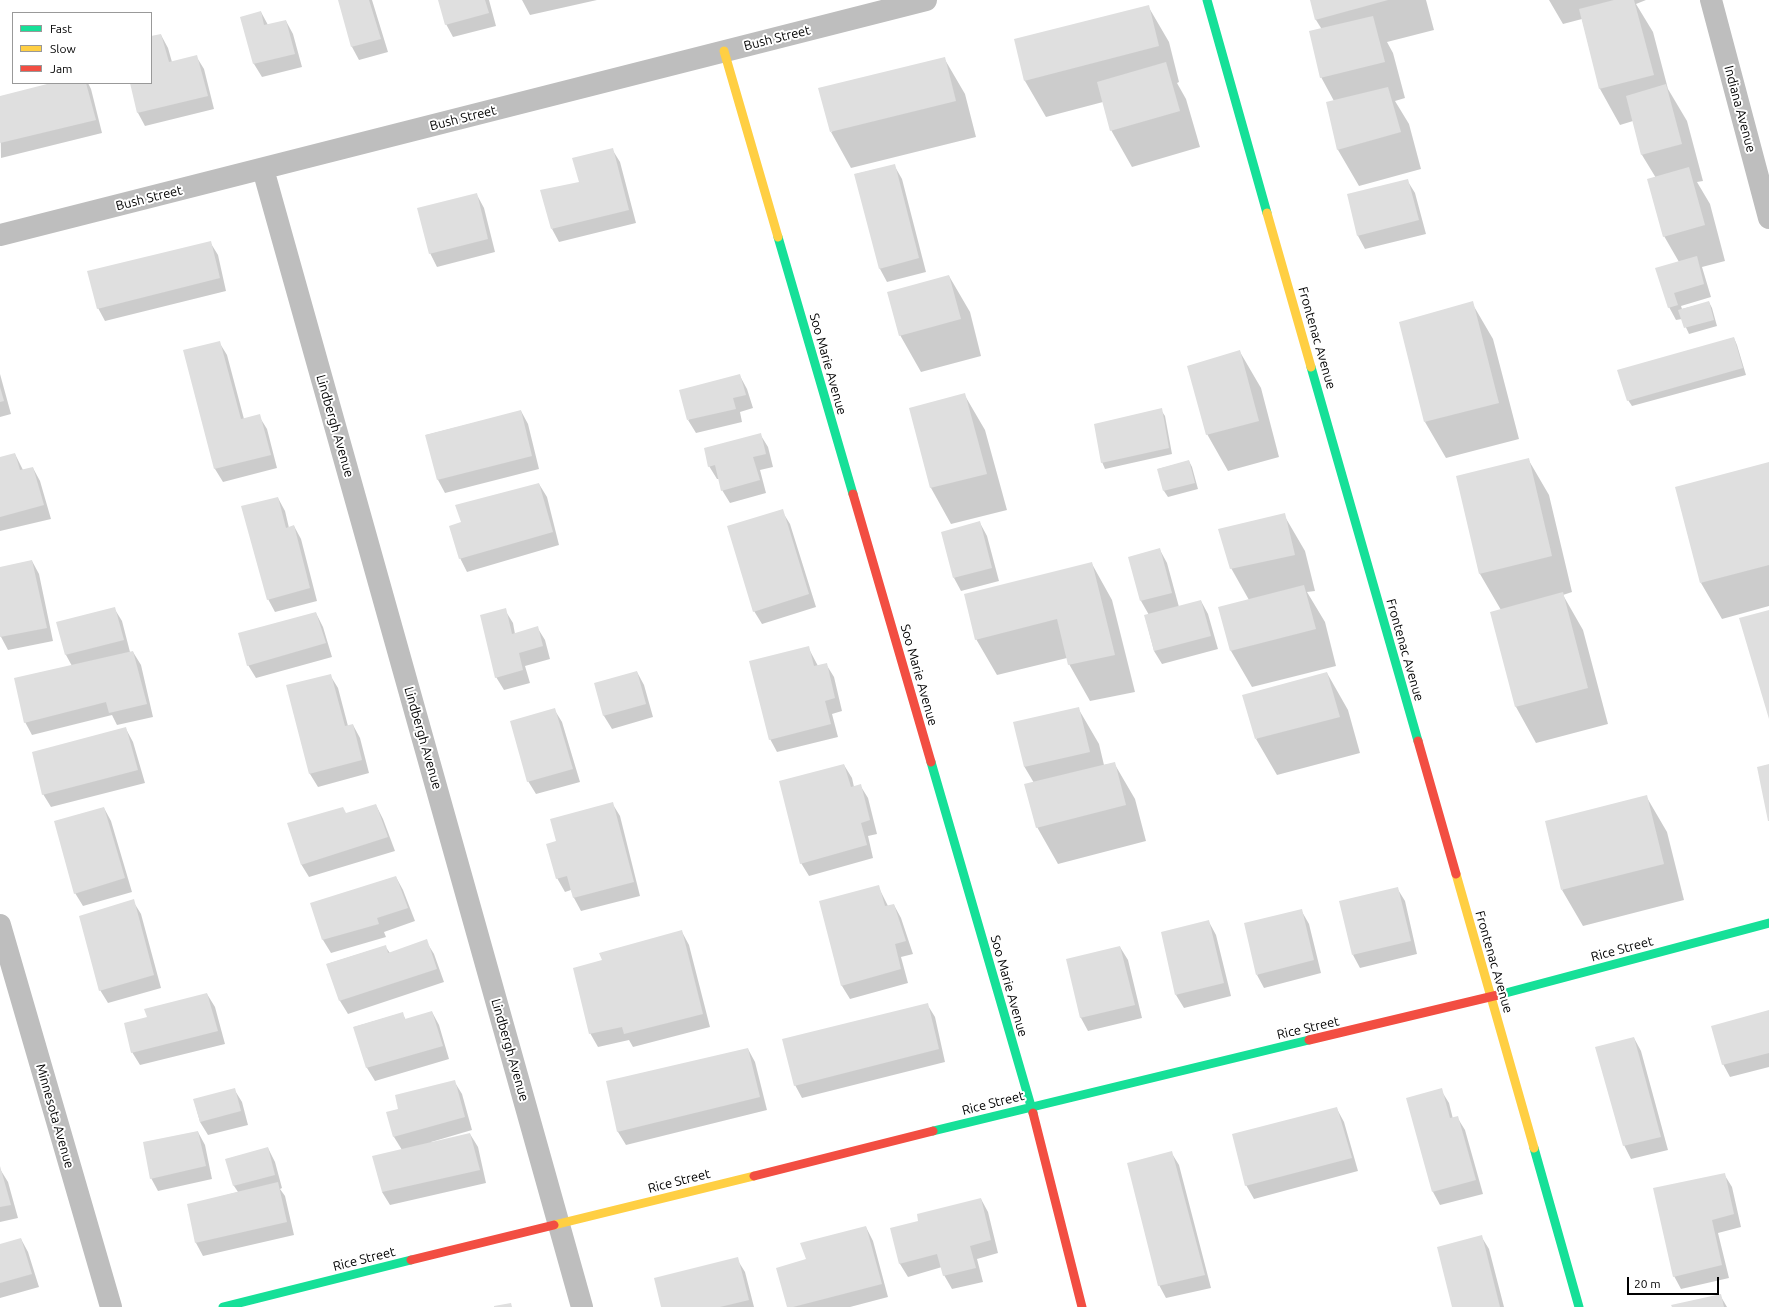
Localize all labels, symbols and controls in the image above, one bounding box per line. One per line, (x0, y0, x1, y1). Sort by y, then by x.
legend (12, 12, 152, 84)
text: Fast (50, 22, 72, 35)
street label: Bush Street (742, 22, 812, 54)
text: Slow (50, 42, 76, 55)
text: Jam (50, 62, 72, 75)
street label: Indiana Avenue (1721, 64, 1759, 154)
street label: Bush Street (428, 102, 498, 134)
street label: Bush Street (114, 182, 184, 214)
street label: Frontenac Avenue (1295, 285, 1339, 391)
street label: Soo Marie Avenue (806, 311, 850, 417)
street label: Lindbergh Avenue (313, 373, 357, 479)
street label: Frontenac Avenue (1383, 597, 1427, 703)
street label: Soo Marie Avenue (897, 622, 941, 728)
street label: Lindbergh Avenue (401, 685, 445, 791)
street label: Frontenac Avenue (1472, 909, 1516, 1015)
street label: Soo Marie Avenue (987, 933, 1031, 1039)
street label: Rice Street (1589, 933, 1655, 965)
street label: Lindbergh Avenue (488, 997, 532, 1103)
street label: Rice Street (1275, 1013, 1341, 1043)
street label: Minnesota Avenue (33, 1062, 77, 1170)
street label: Rice Street (960, 1088, 1026, 1118)
street label: Rice Street (646, 1166, 712, 1196)
street label: Rice Street (331, 1244, 397, 1274)
scale bar (1629, 1269, 1721, 1295)
text: 20 m (1634, 1277, 1661, 1290)

